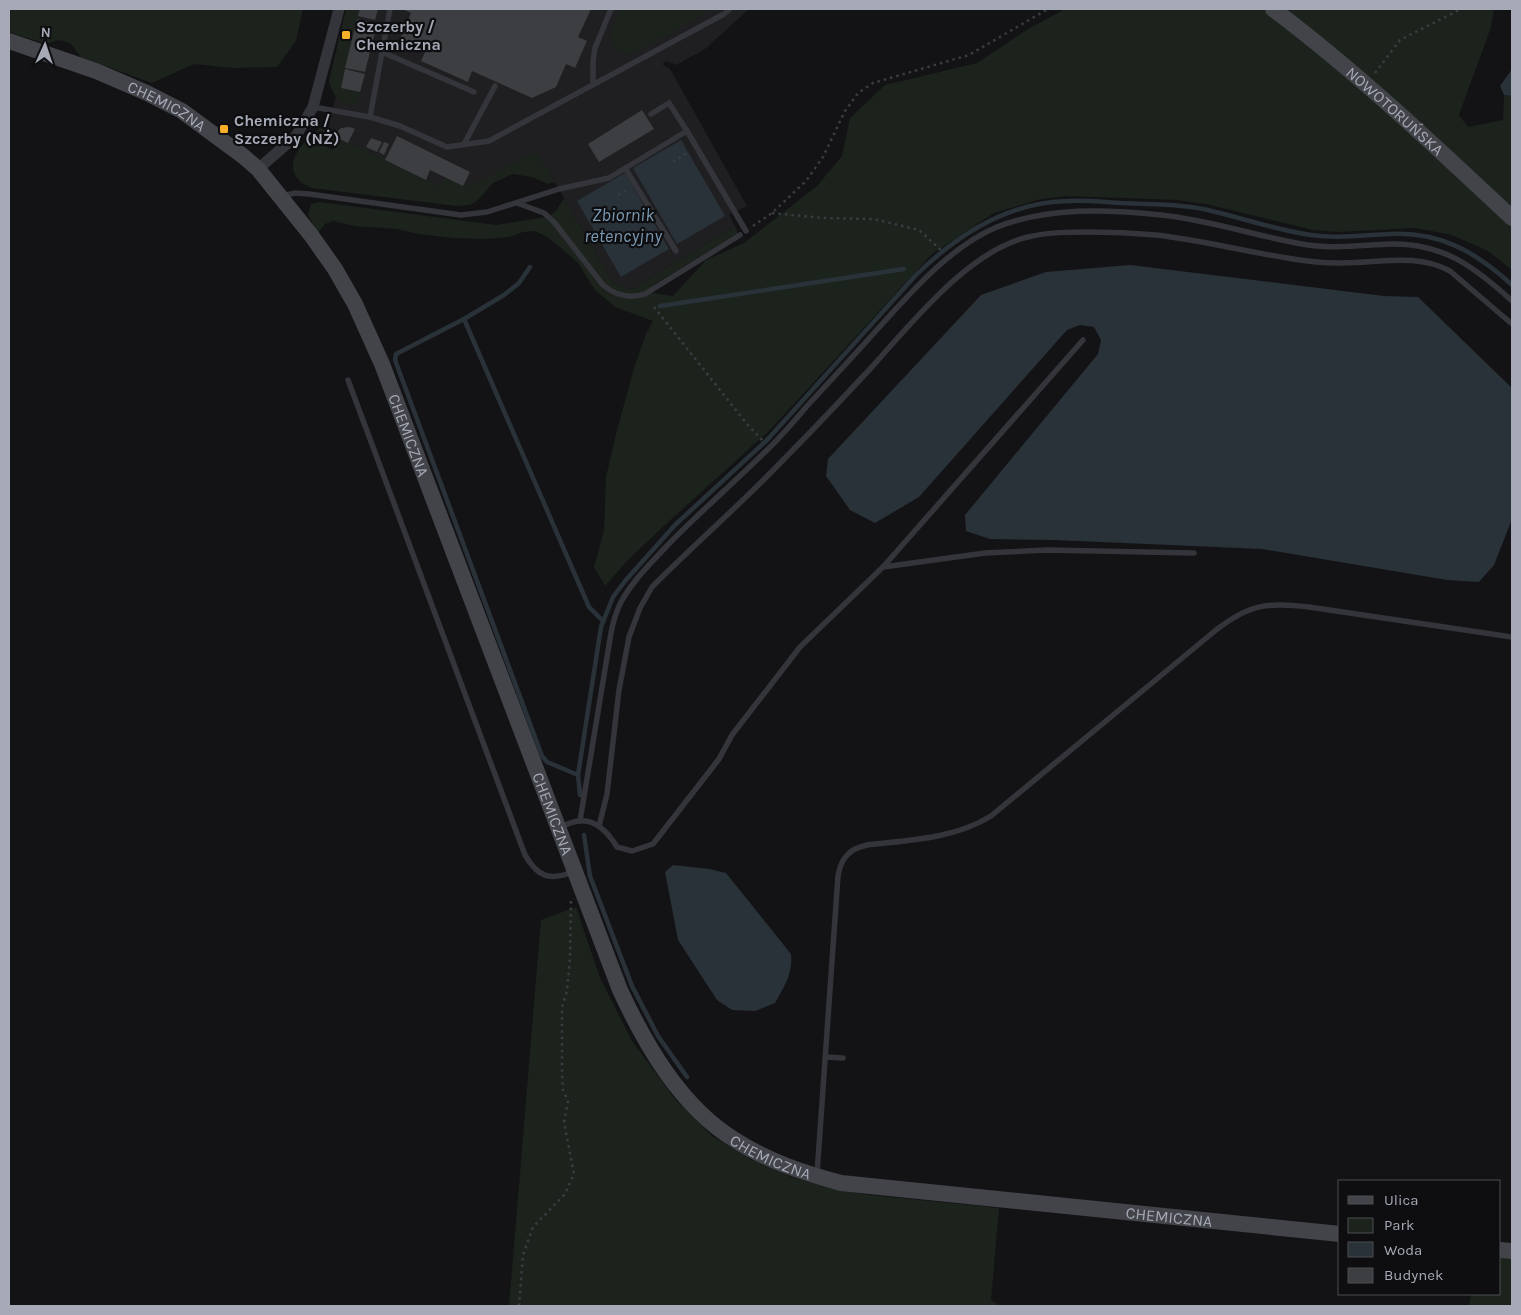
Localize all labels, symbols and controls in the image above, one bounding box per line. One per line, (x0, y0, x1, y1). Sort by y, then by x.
place label: Szczerby / Chemiczna (356, 17, 441, 54)
north arrow (20, 20, 70, 70)
text: N (40, 24, 51, 41)
marker: Szczerby / Chemiczna (340, 29, 352, 41)
street label: NOWOTORUŃSKA (1342, 62, 1448, 159)
street label: CHEMICZNA (125, 76, 210, 135)
place label: Chemiczna / Szczerby (NŻ) (234, 111, 340, 148)
marker: Chemiczna / Szczerby (NŻ) (218, 123, 230, 135)
water label: Zbiornik retencyjny (584, 204, 663, 247)
street label: CHEMICZNA (385, 391, 433, 479)
street label: CHEMICZNA (529, 770, 577, 858)
street label: CHEMICZNA (727, 1130, 813, 1183)
legend (1338, 1180, 1501, 1295)
text: Ulica (1384, 1191, 1418, 1209)
street label: CHEMICZNA (1125, 1203, 1213, 1230)
text: Park (1384, 1216, 1414, 1234)
text: Woda (1384, 1241, 1422, 1259)
text: Budynek (1384, 1266, 1443, 1284)

